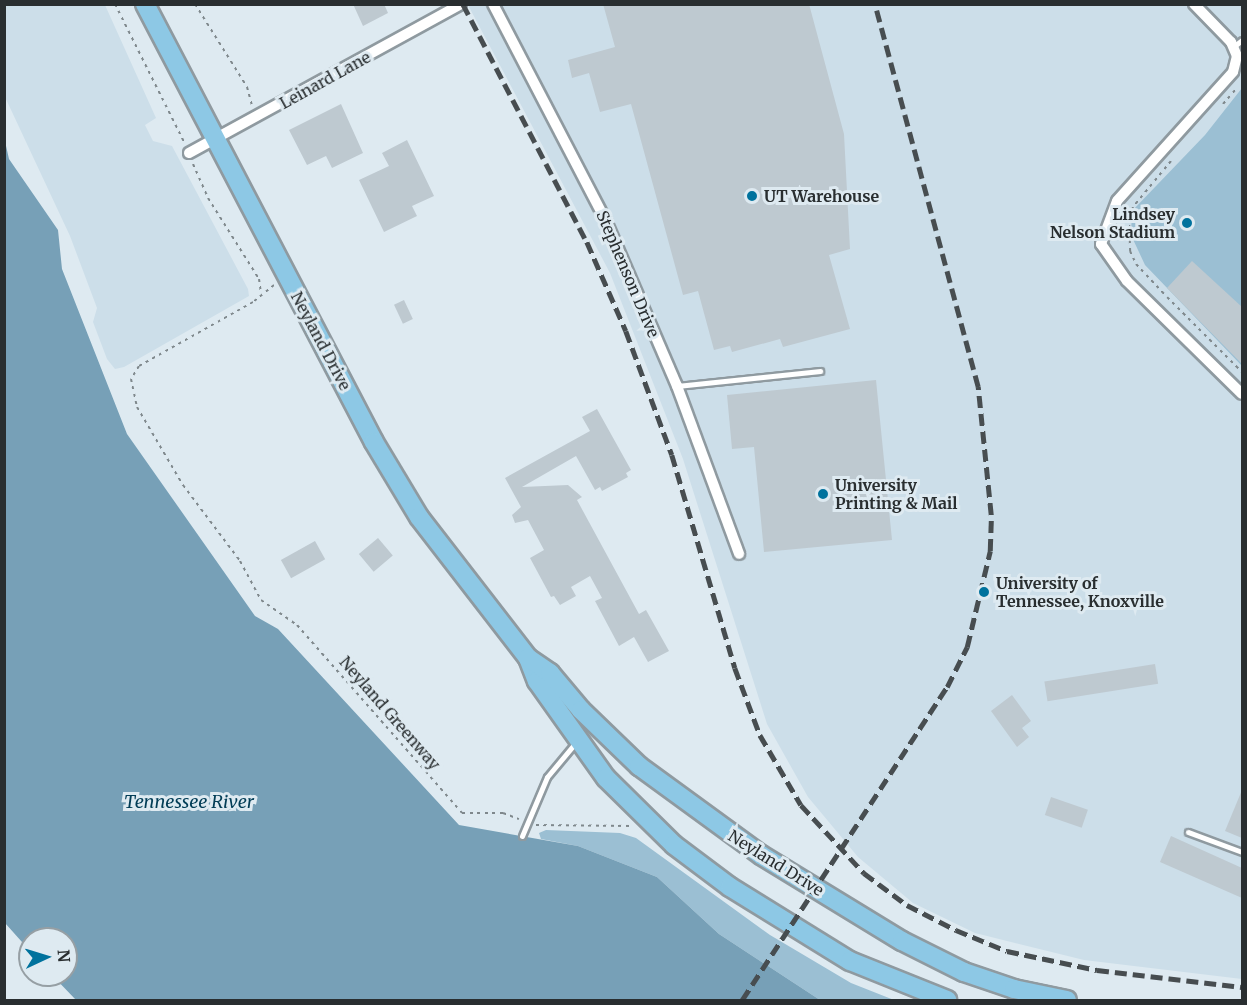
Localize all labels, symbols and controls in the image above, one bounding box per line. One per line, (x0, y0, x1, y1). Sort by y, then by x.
street label: Leinard Lane (276, 47, 374, 113)
place label: UT Warehouse (764, 186, 879, 206)
marker: UT Warehouse (745, 189, 759, 203)
place label: Lindsey Nelson Stadium (1050, 204, 1175, 242)
street label: Stephenson Drive (593, 208, 663, 340)
marker: Lindsey Nelson Stadium (1180, 216, 1194, 230)
street label: Neyland Drive (287, 289, 355, 393)
place label: University Printing & Mail (835, 475, 957, 513)
marker: University Printing & Mail (816, 487, 830, 501)
place label: University of Tennessee, Knoxville (996, 573, 1164, 611)
marker: University of Tennessee, Knoxville (977, 585, 991, 599)
street label: Neyland Greenway (336, 652, 444, 774)
water label: Tennessee River (124, 791, 254, 813)
street label: Neyland Drive (725, 826, 827, 900)
north arrow (18, 927, 78, 987)
text: N (54, 949, 74, 963)

